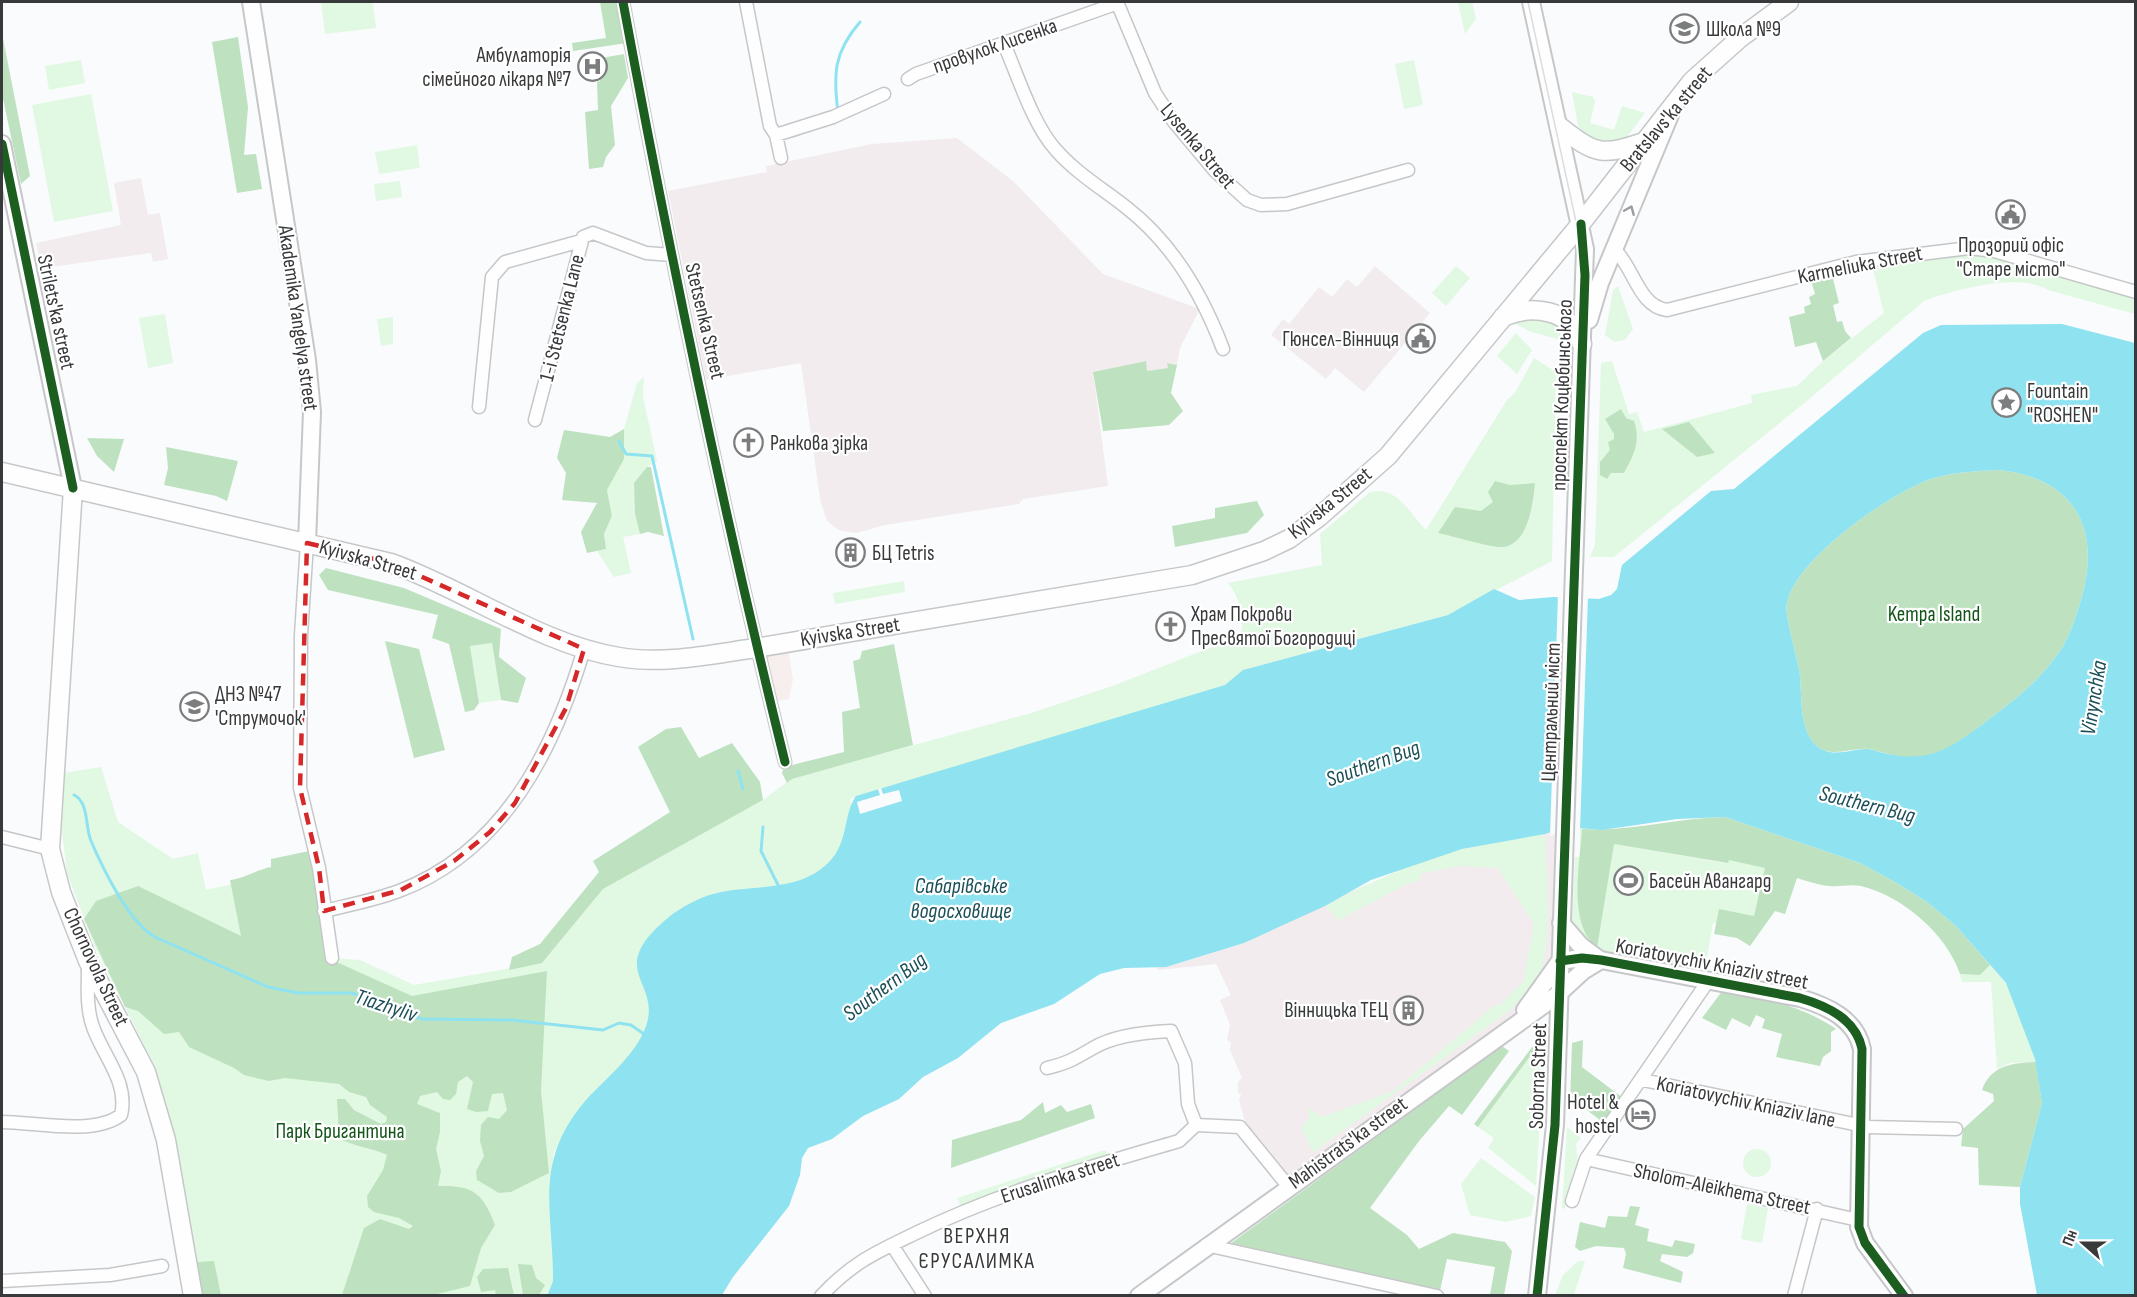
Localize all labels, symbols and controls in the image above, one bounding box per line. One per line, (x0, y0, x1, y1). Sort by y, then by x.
street label: провулок Лисенка (930, 13, 1060, 79)
school or university icon: Школа №9 (1669, 13, 1701, 45)
place label: Школа №9 (1706, 17, 1781, 42)
place label: Амбулаторія сімейного лікаря №7 (422, 43, 572, 92)
hospital icon: Амбулаторія сімейного лікаря №7 (576, 51, 608, 83)
street label: Bratslavs'ka street (1615, 61, 1717, 177)
street label: Lysenka Street (1155, 98, 1241, 194)
public building icon: Прозорий офіс "Старе місто" (1995, 198, 2027, 230)
one-way arrow (1623, 205, 1635, 216)
street label: Akademika Yangelya street (272, 223, 323, 412)
place label: Прозорий офіс "Старе місто" (1956, 233, 2066, 282)
street label: Karmeliuka Street (1796, 241, 1924, 289)
street label: Strilets'ka street (32, 252, 80, 372)
street label: 1-i Stetsenka Lane (534, 252, 590, 384)
street label: Stetsenka Street (679, 260, 731, 382)
street label: проспект Коцюбинського (1546, 299, 1578, 491)
public building icon: Гюнсел-Вінниця (1404, 323, 1436, 355)
place label: Гюнсел-Вінниця (1282, 327, 1399, 352)
place label: Fountain "ROSHEN" (2027, 379, 2098, 428)
place icon: Fountain "ROSHEN" (1990, 387, 2022, 419)
church icon: Ранкова зірка (733, 427, 765, 459)
place label: Ранкова зірка (770, 431, 868, 456)
street label: Kyivska Street (1283, 462, 1377, 544)
street label: Kyivska Street (316, 534, 420, 586)
building icon: БЦ Tetris (835, 537, 867, 569)
place label: БЦ Tetris (872, 541, 935, 566)
place label: Храм Покрови Пресвятої Богородиці (1190, 602, 1356, 651)
park label: Kempa Island (1888, 602, 1980, 627)
church icon: Храм Покрови Пресвятої Богородиці (1154, 610, 1186, 642)
street label: Kyivska Street (798, 612, 902, 652)
street label: Центральний міст (1536, 642, 1566, 782)
water label: Vinynchka (2075, 659, 2113, 737)
place label: ДНЗ №47 'Струмочок' (215, 682, 306, 731)
school or university icon: ДНЗ №47 'Струмочок' (178, 690, 210, 722)
water label: Southern Bug (1322, 735, 1424, 793)
water label: Southern Bug (1816, 780, 1918, 830)
sports icon: Басейн Авангард (1612, 865, 1644, 897)
place label: Басейн Авангард (1649, 869, 1771, 894)
water label: Сабарівське водосховище (910, 873, 1012, 925)
street label: Chornovola Street (58, 904, 134, 1030)
street label: Koriatovychiv Kniaziv street (1614, 933, 1810, 995)
water label: Southern Bug (838, 947, 932, 1027)
water label: Tiazhyliv (352, 983, 421, 1029)
building icon: Вінницька ТЕЦ (1393, 994, 1425, 1026)
place label: Вінницька ТЕЦ (1284, 998, 1388, 1023)
street label: Soborna Street (1524, 1023, 1552, 1129)
street label: Koriatovychiv Kniaziv lane (1654, 1071, 1838, 1133)
place label: Hotel & hostel (1567, 1090, 1619, 1139)
street label: Mahistrats'ka street (1284, 1092, 1412, 1194)
hotel icon: Hotel & hostel (1624, 1098, 1656, 1130)
park label: Парк Бригантина (275, 1119, 405, 1144)
street label: Erusalimka street (998, 1147, 1122, 1209)
street label: Sholom-Aleikhema Street (1631, 1158, 1813, 1220)
north arrow (2053, 1213, 2113, 1273)
district label: ВЕРХНЯ ЄРУСАЛИМКА (918, 1223, 1036, 1275)
text: Пн (2059, 1228, 2082, 1249)

